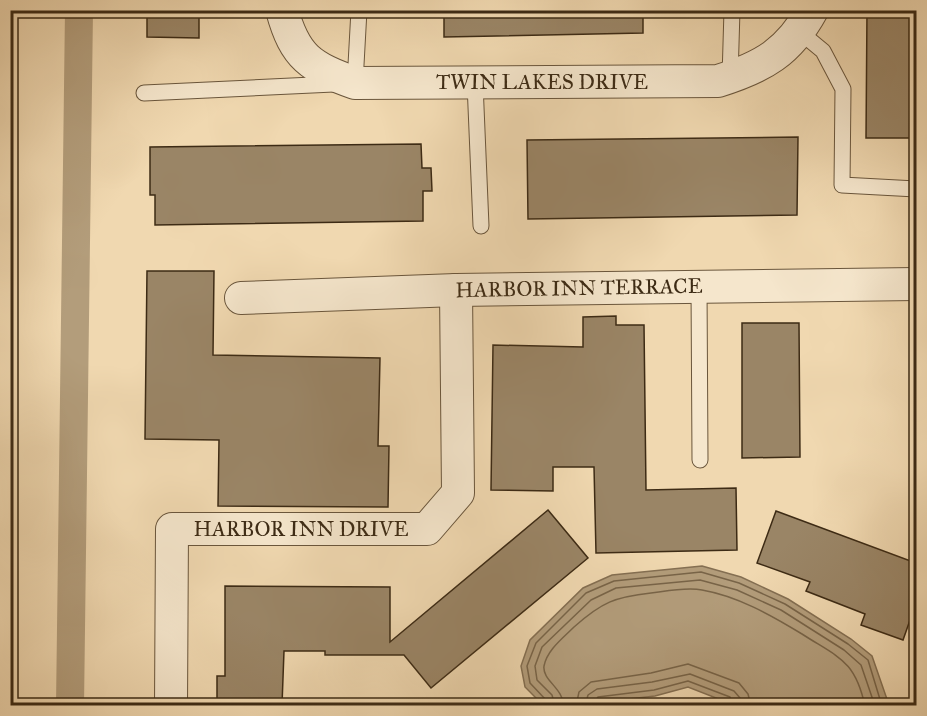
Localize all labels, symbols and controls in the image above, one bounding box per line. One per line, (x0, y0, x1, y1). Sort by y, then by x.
street label: TWIN LAKES DRIVE (436, 69, 648, 95)
street label: HARBOR INN TERRACE (455, 273, 703, 303)
street label: HARBOR INN DRIVE (194, 516, 408, 542)

